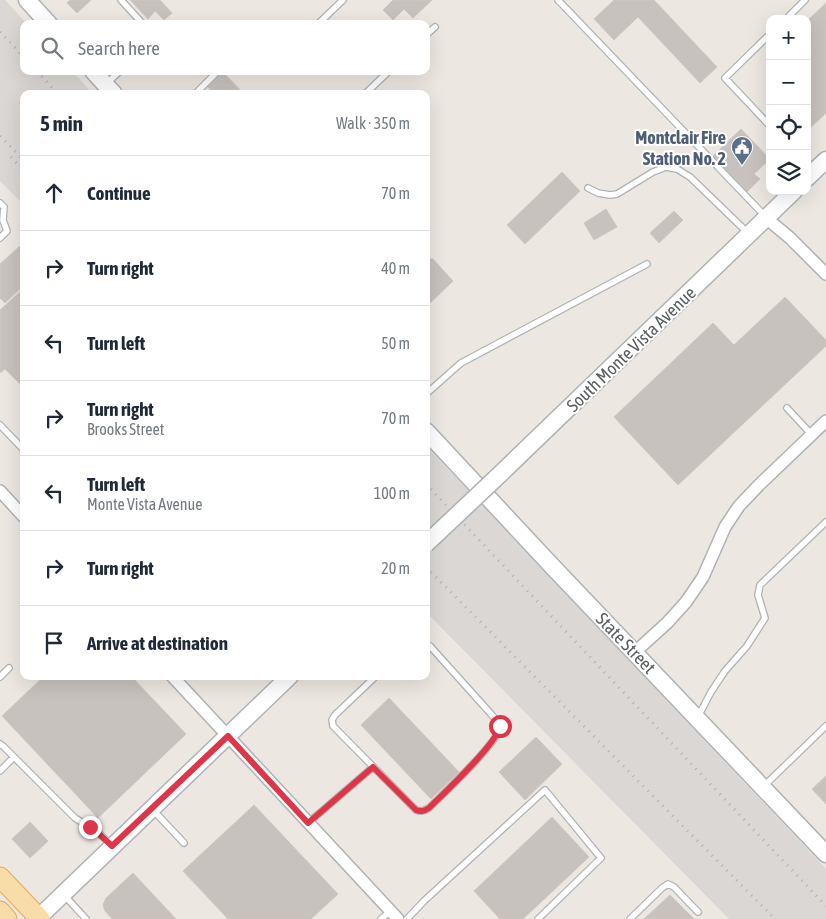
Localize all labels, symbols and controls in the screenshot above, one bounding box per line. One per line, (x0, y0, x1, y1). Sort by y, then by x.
map controls (766, 15, 811, 195)
button: + (766, 15, 811, 60)
search box (20, 20, 430, 75)
icon: search (38, 34, 66, 62)
text: Search here (78, 37, 160, 59)
button: − (766, 60, 811, 105)
button: locate (766, 105, 811, 150)
text: 5 min (40, 111, 83, 135)
text: Walk · 350 m (336, 114, 410, 132)
place label: Montclair Fire Station No. 2 (635, 127, 726, 169)
public building icon: Montclair Fire Station No. 2 (730, 135, 754, 166)
button: layers (766, 150, 811, 195)
icon: ahead (40, 179, 68, 207)
text: Continue (87, 182, 151, 204)
text: 70 m (381, 184, 410, 202)
icon: right (40, 254, 68, 282)
text: Turn right (87, 257, 154, 279)
text: 40 m (381, 259, 410, 277)
street label: South Monte Vista Avenue (562, 282, 700, 416)
icon: left (40, 329, 68, 357)
text: Turn left (87, 332, 145, 354)
text: 50 m (381, 334, 410, 352)
text: Turn right (87, 398, 154, 420)
icon: right (40, 404, 68, 432)
text: 70 m (381, 409, 410, 427)
text: Brooks Street (87, 420, 164, 438)
text: Turn left (87, 473, 145, 495)
icon: left (40, 479, 68, 507)
text: 100 m (374, 484, 410, 502)
text: Monte Vista Avenue (87, 495, 203, 513)
icon: right (40, 554, 68, 582)
text: Turn right (87, 557, 154, 579)
text: 20 m (381, 559, 410, 577)
street label: State Street (592, 608, 660, 678)
icon: arrive (40, 629, 68, 657)
text: Arrive at destination (87, 632, 228, 654)
route start (489, 715, 512, 738)
route end (79, 816, 102, 839)

